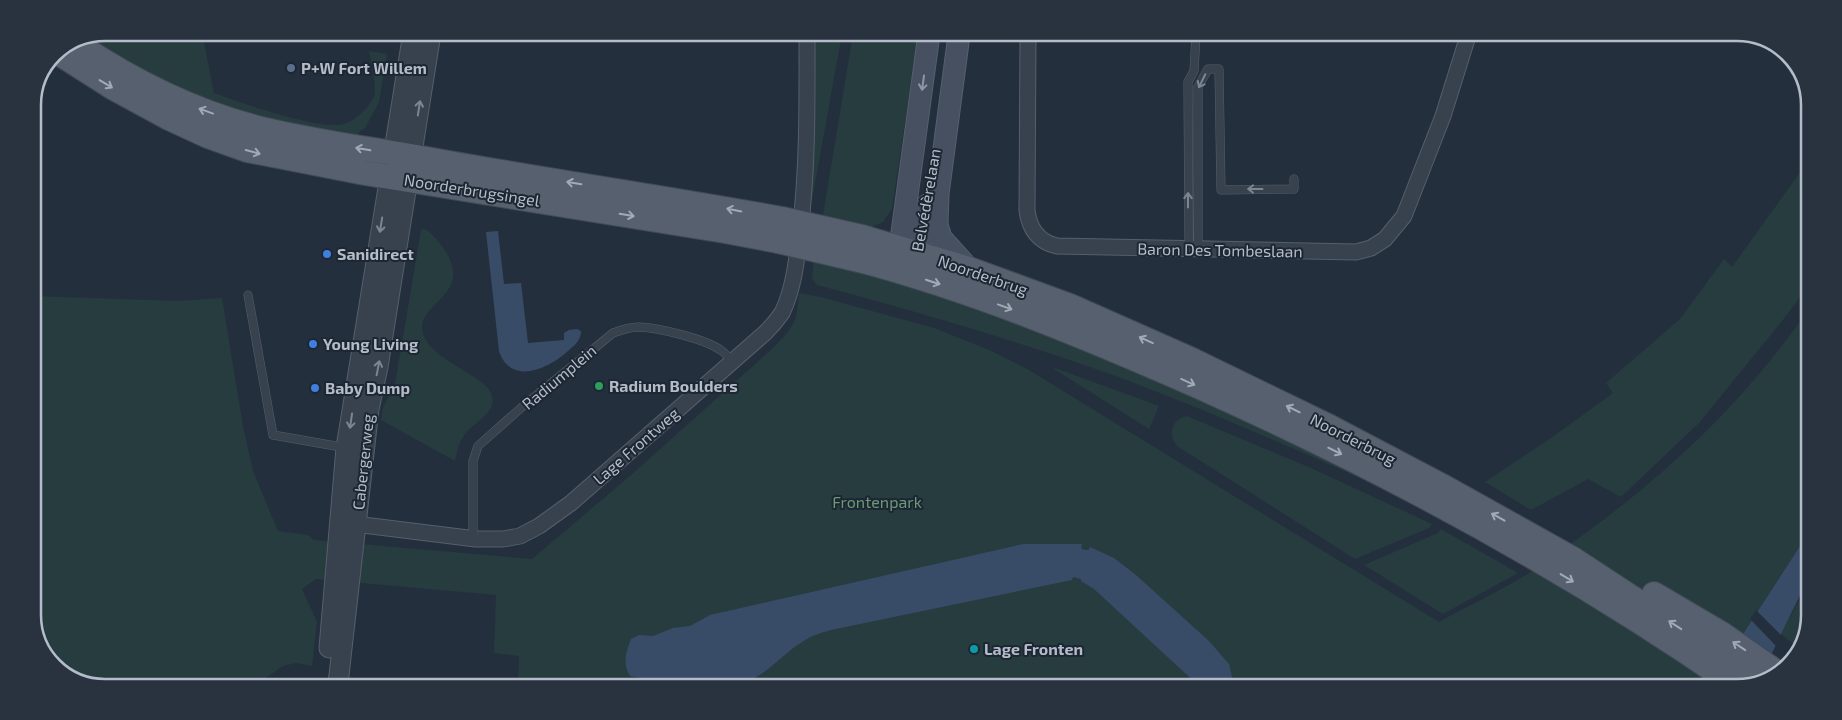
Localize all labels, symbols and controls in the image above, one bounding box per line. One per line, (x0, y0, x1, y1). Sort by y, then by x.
place label: P+W Fort Willem (301, 58, 427, 77)
marker: P+W Fort Willem (285, 62, 297, 74)
one-way arrow (917, 74, 927, 90)
one-way arrow (1196, 74, 1206, 89)
one-way arrow (99, 79, 113, 89)
one-way arrow (414, 101, 424, 117)
one-way arrow (198, 106, 214, 115)
one-way arrow (356, 143, 372, 153)
street label: Belvédèrelaan (907, 147, 944, 253)
one-way arrow (245, 148, 261, 157)
street label: Noorderbrugsingel (403, 169, 541, 210)
one-way arrow (566, 178, 582, 188)
one-way arrow (1247, 185, 1263, 194)
one-way arrow (1183, 192, 1193, 208)
one-way arrow (726, 205, 742, 215)
one-way arrow (619, 210, 635, 220)
one-way arrow (376, 217, 386, 233)
street label: Baron Des Tombeslaan (1137, 239, 1303, 260)
place label: Sanidirect (337, 244, 414, 263)
marker: Sanidirect (321, 248, 333, 260)
street label: Noorderbrug (936, 250, 1031, 299)
one-way arrow (925, 277, 941, 287)
one-way arrow (997, 303, 1012, 312)
place label: Young Living (323, 334, 419, 353)
one-way arrow (1139, 334, 1154, 344)
marker: Young Living (307, 338, 319, 350)
street label: Radiumplein (518, 340, 600, 413)
one-way arrow (373, 361, 383, 377)
place label: Radium Boulders (609, 376, 738, 395)
one-way arrow (1180, 377, 1195, 387)
place label: Baby Dump (325, 378, 410, 398)
marker: Radium Boulders (593, 380, 605, 392)
marker: Baby Dump (309, 382, 321, 394)
street label: Lage Frontweg (589, 403, 683, 488)
one-way arrow (1286, 403, 1301, 413)
street label: Noorderbrug (1307, 409, 1399, 468)
one-way arrow (345, 412, 355, 428)
street label: Cabergerweg (348, 413, 377, 511)
one-way arrow (1327, 446, 1342, 456)
park label: Frontenpark (832, 492, 922, 511)
one-way arrow (1492, 512, 1506, 522)
one-way arrow (1559, 573, 1573, 583)
one-way arrow (1668, 620, 1682, 630)
place label: Lage Fronten (984, 639, 1083, 658)
one-way arrow (1732, 640, 1746, 651)
marker: Lage Fronten (968, 643, 980, 655)

